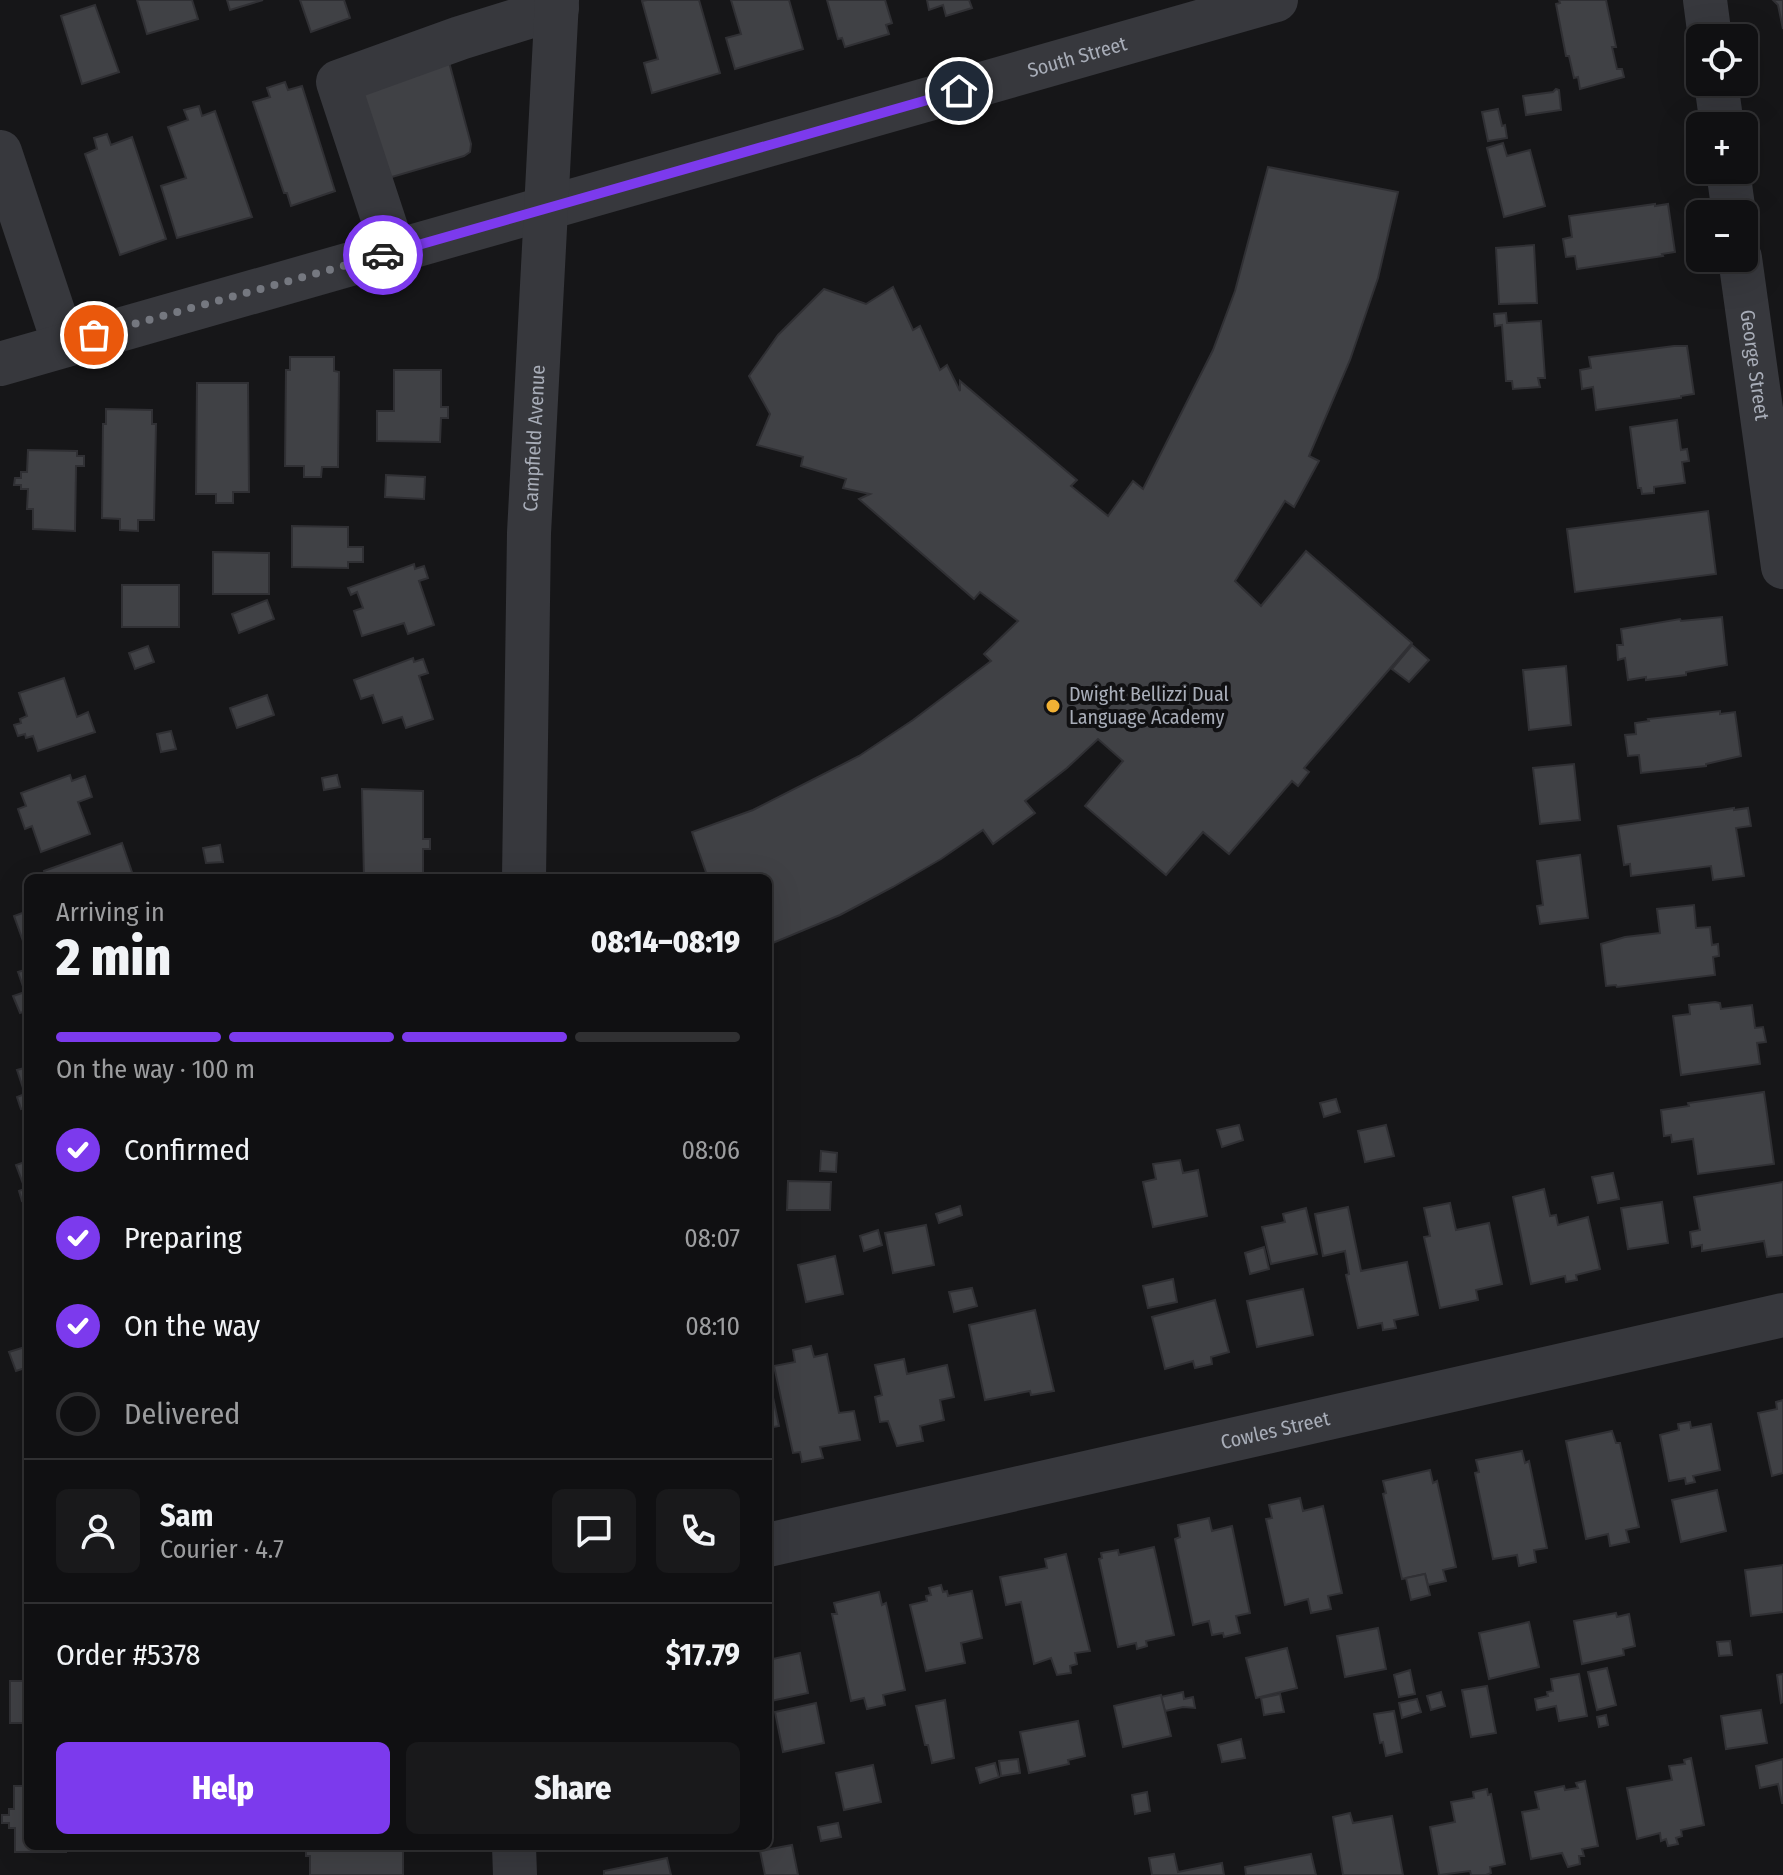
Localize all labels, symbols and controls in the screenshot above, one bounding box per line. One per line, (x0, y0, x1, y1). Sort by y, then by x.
map controls (1686, 24, 1758, 272)
button: locate (1686, 24, 1758, 96)
street label: South Street (1025, 31, 1130, 82)
pin (925, 57, 993, 125)
icon: home (937, 69, 981, 113)
button: + (1686, 112, 1758, 184)
button: − (1686, 200, 1758, 272)
courier (343, 215, 423, 295)
icon: car (361, 233, 405, 277)
pin (60, 301, 128, 369)
street label: George Street (1735, 308, 1775, 422)
icon: bag (72, 313, 116, 357)
street label: Campfield Avenue (518, 364, 550, 512)
place label: Dwight Bellizzi Dual Language Academy (1069, 682, 1229, 729)
marker: Dwight Bellizzi Dual Language Academy (1044, 697, 1062, 715)
text: Arriving in (56, 897, 165, 928)
text: 08:14–08:19 (591, 924, 740, 960)
text: 2 min (56, 926, 171, 989)
text: On the way · 100 m (56, 1054, 255, 1085)
icon: check (56, 1128, 100, 1172)
text: Confirmed (124, 1132, 250, 1168)
text: 08:06 (681, 1135, 740, 1166)
icon: check (56, 1216, 100, 1260)
text: Preparing (124, 1220, 242, 1256)
text: 08:07 (684, 1223, 740, 1254)
icon: check (56, 1304, 100, 1348)
text: On the way (124, 1308, 260, 1344)
text: 08:10 (685, 1311, 740, 1342)
text: Delivered (124, 1396, 240, 1432)
street label: Cowles Street (1218, 1406, 1332, 1454)
button: person (56, 1489, 140, 1573)
button: chat (552, 1489, 636, 1573)
button: phone (656, 1489, 740, 1573)
text: Sam (160, 1498, 213, 1534)
text: Courier · 4.7 (160, 1534, 284, 1565)
text: Order #5378 (56, 1637, 201, 1673)
text: $17.79 (666, 1637, 740, 1673)
button: Help (56, 1742, 390, 1834)
button: Share (406, 1742, 740, 1834)

